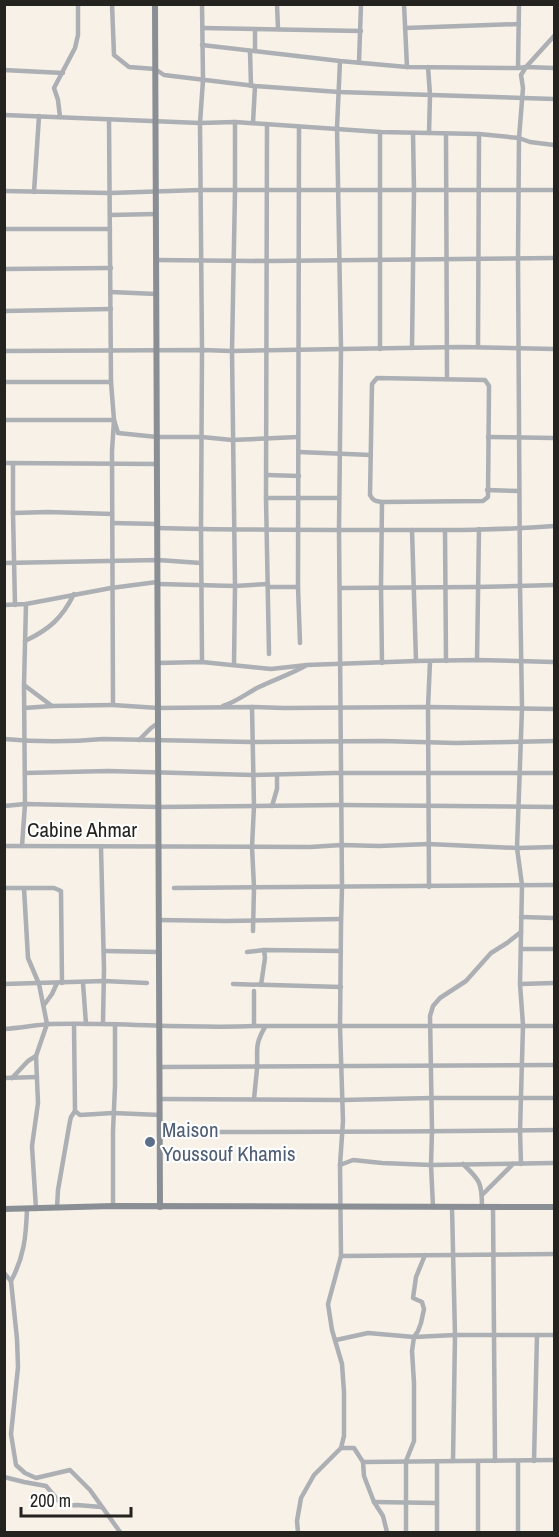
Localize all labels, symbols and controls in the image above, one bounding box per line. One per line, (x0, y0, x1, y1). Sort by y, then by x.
street label: Cabine Ahmar (27, 815, 137, 844)
place label: Maison Youssouf Khamis (162, 1115, 296, 1168)
marker: Maison Youssouf Khamis (143, 1135, 157, 1149)
scale bar (21, 1480, 130, 1518)
text: 200 m (30, 1488, 71, 1513)

